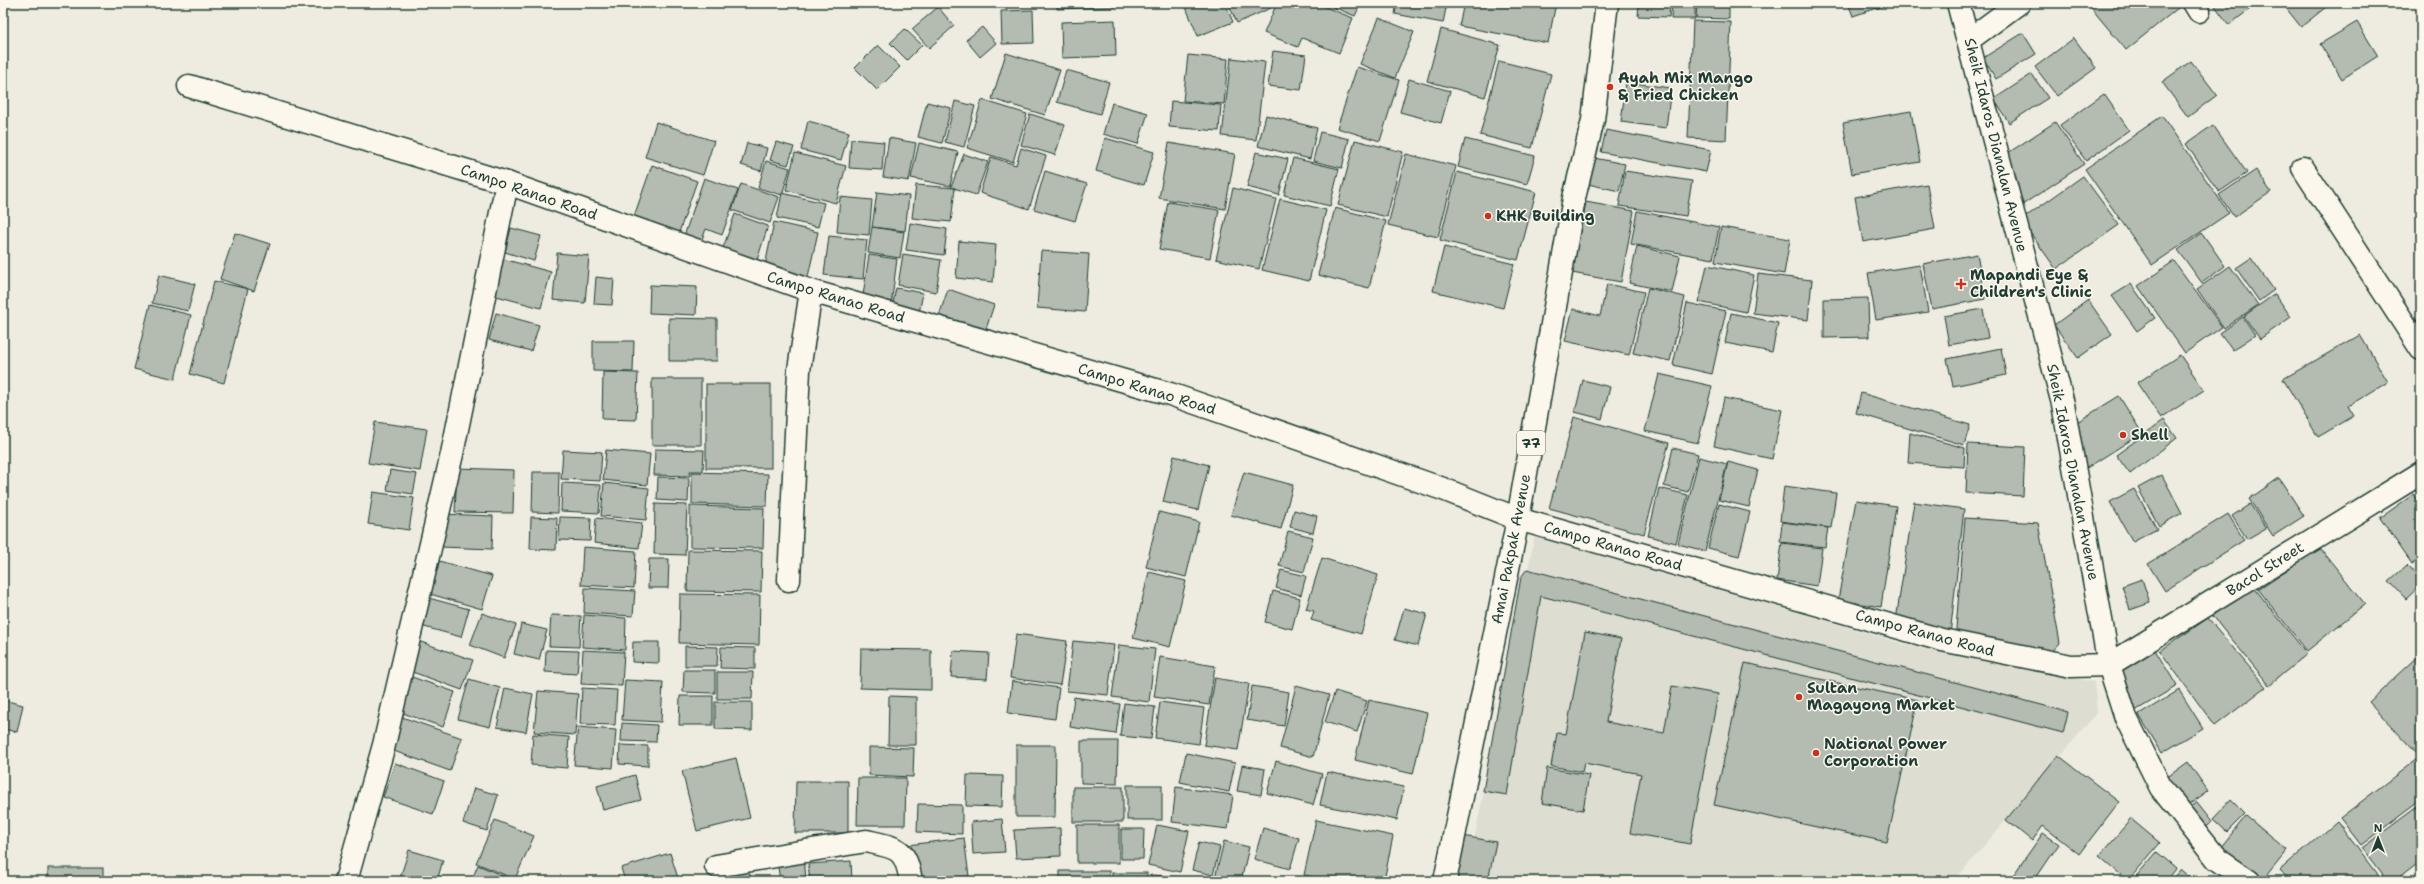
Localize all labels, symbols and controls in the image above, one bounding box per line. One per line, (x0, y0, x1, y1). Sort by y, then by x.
street label: Sheik Idaros Dianalan Avenue (1960, 36, 2032, 254)
place label: Ayah Mix Mango & Fried Chicken (1618, 68, 1753, 105)
marker: Ayah Mix Mango & Fried Chicken (1605, 82, 1615, 92)
street label: Campo Ranao Road (458, 159, 601, 225)
place label: KHK Building (1496, 206, 1595, 226)
marker: KHK Building (1483, 211, 1493, 221)
place label: Mapandi Eye & Children's Clinic (1970, 265, 2092, 302)
street label: Campo Ranao Road (764, 266, 908, 328)
marker: Mapandi Eye & Children's Clinic (1955, 278, 1967, 290)
street label: Campo Ranao Road (1075, 358, 1219, 420)
street label: Sheik Idaros Dianalan Avenue (2042, 362, 2104, 582)
place label: Shell (2131, 425, 2169, 445)
marker: Shell (2118, 430, 2128, 440)
road number: 77 (1517, 431, 1545, 455)
street label: Amai Pakpak Avenue (1487, 472, 1535, 626)
street label: Campo Ranao Road (1541, 517, 1685, 576)
street label: Bacol Street (2222, 537, 2308, 601)
street label: Campo Ranao Road (1853, 605, 1997, 661)
place label: Sultan Magayong Market (1807, 678, 1955, 715)
marker: Sultan Magayong Market (1794, 692, 1804, 702)
place label: National Power Corporation (1824, 734, 1947, 771)
marker: National Power Corporation (1811, 748, 1821, 758)
north arrow (2358, 818, 2398, 858)
text: N (2374, 821, 2383, 836)

